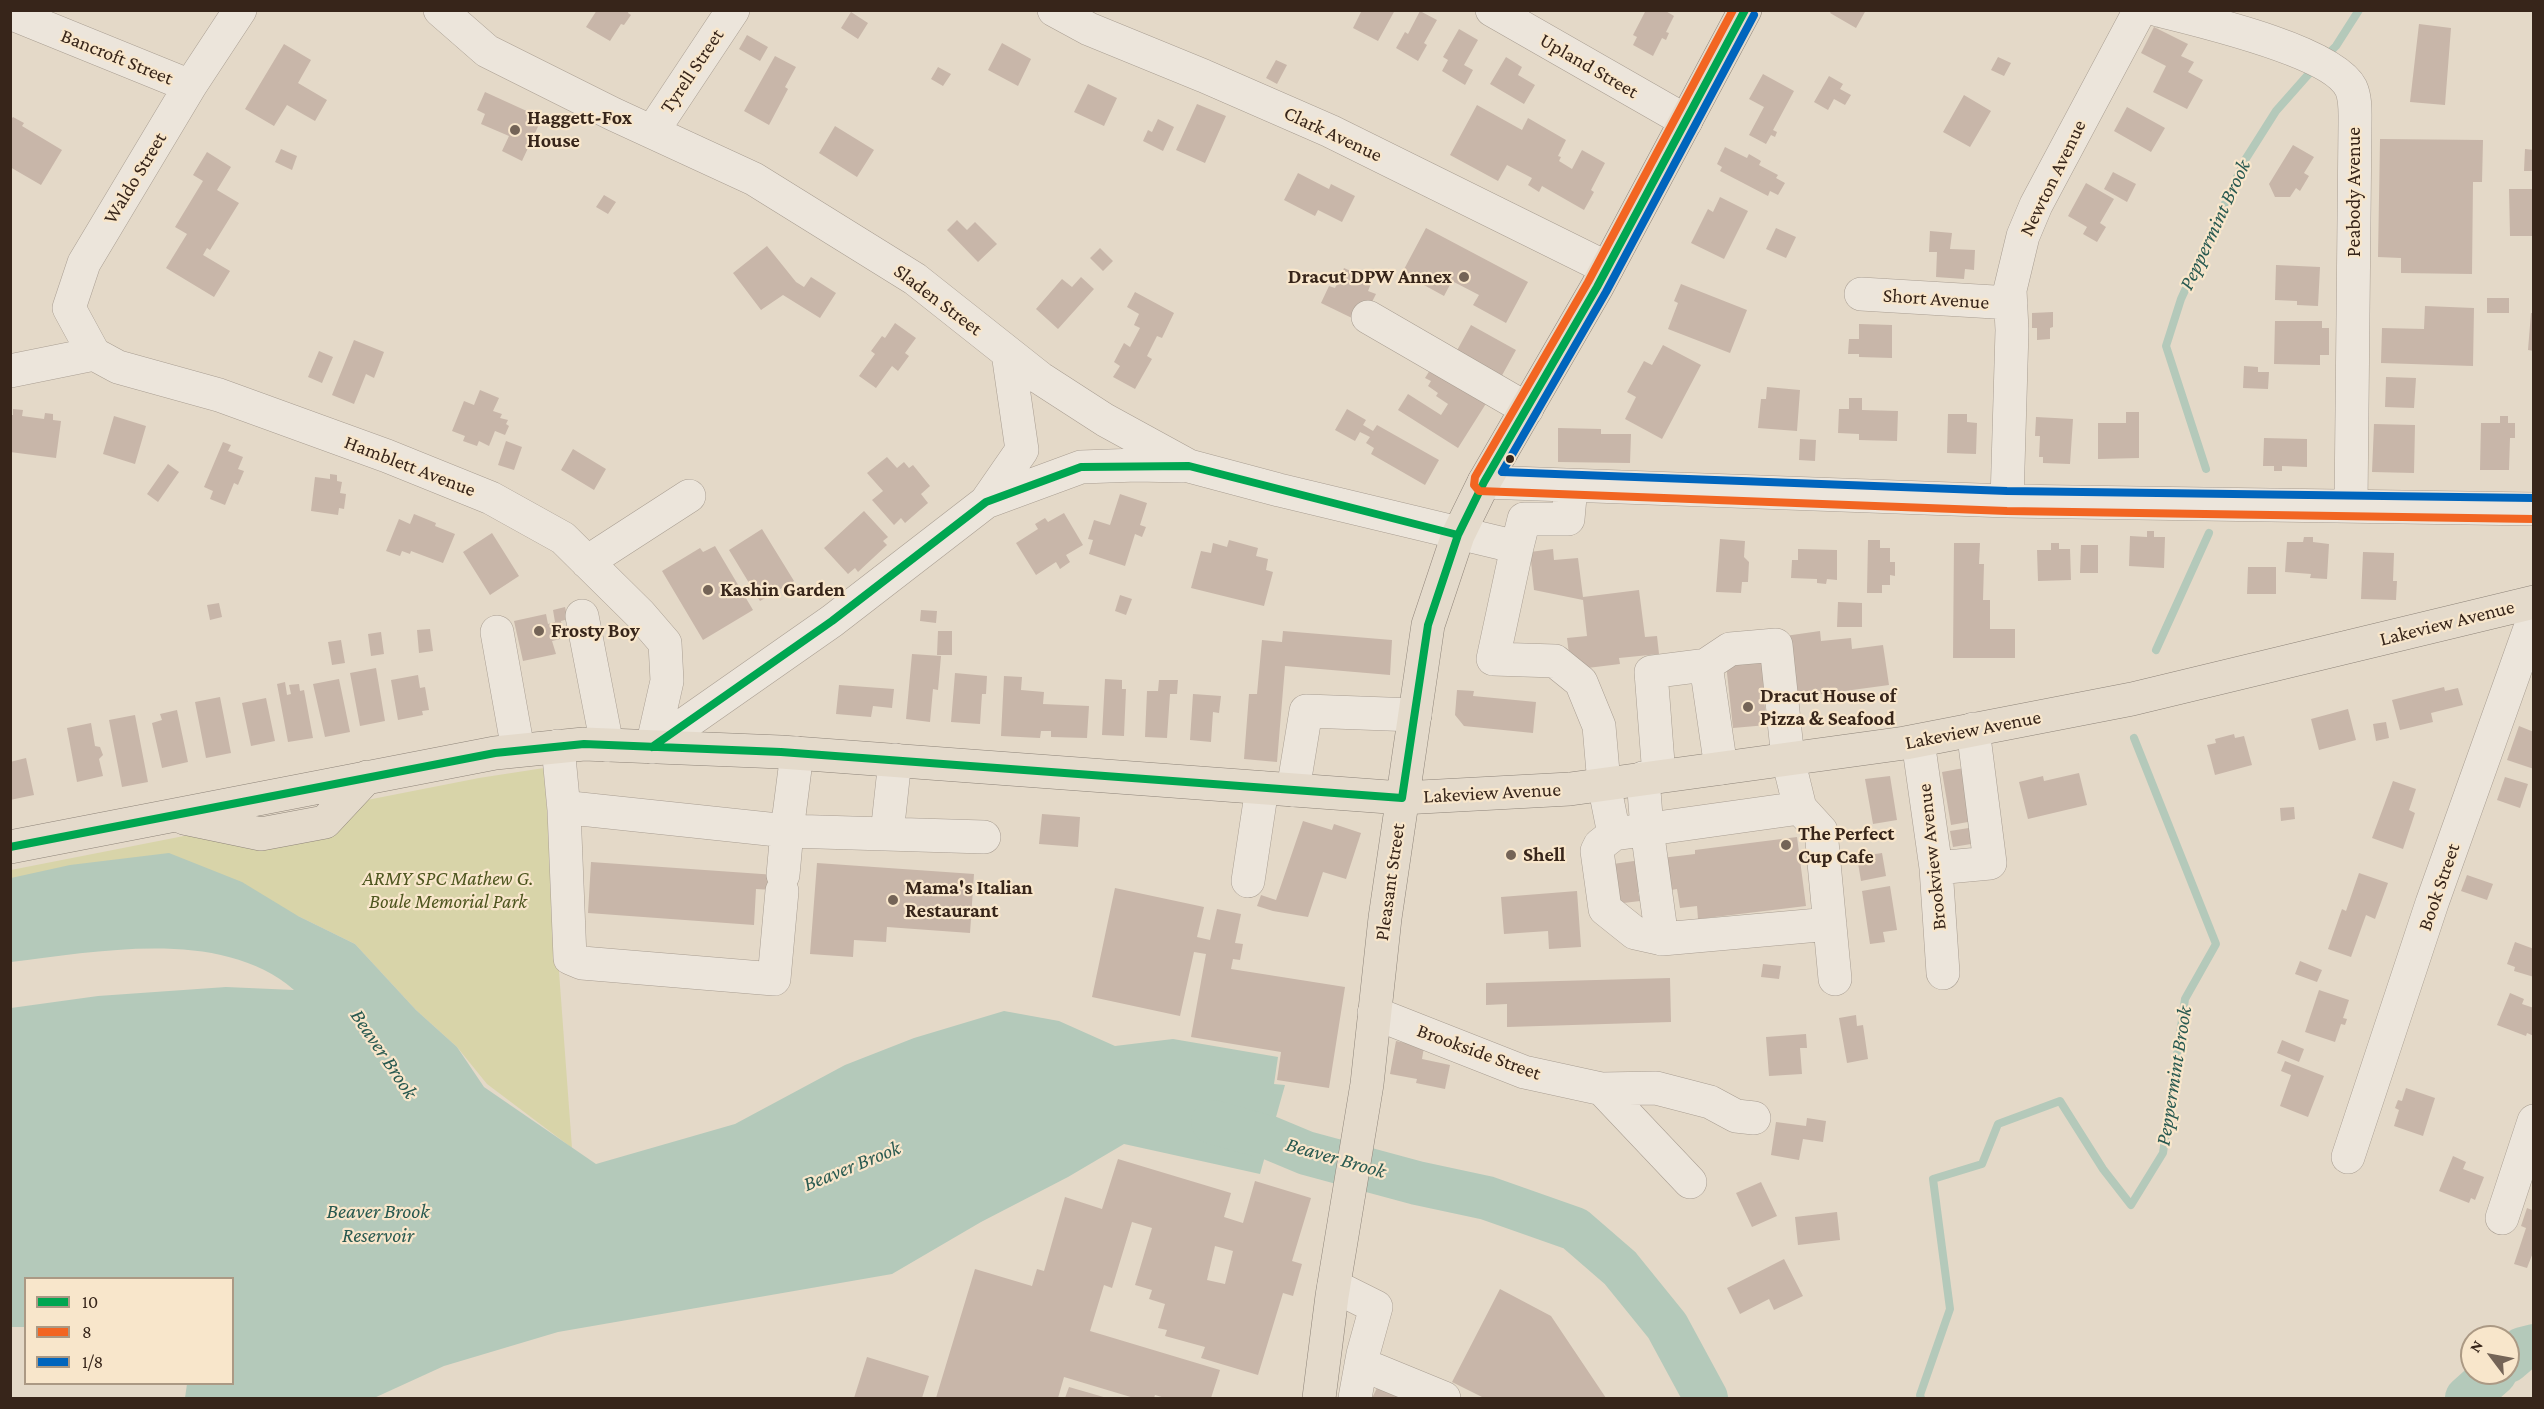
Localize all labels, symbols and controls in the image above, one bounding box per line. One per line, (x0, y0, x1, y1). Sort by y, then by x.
street label: Bancroft Street (57, 24, 177, 90)
street label: Tyrell Street (655, 24, 729, 118)
street label: Upland Street (1535, 28, 1643, 104)
street label: Clark Avenue (1280, 101, 1386, 167)
place label: Haggett-Fox House (527, 106, 632, 153)
street label: Newton Avenue (2015, 116, 2091, 240)
marker: Haggett-Fox House (508, 123, 522, 137)
street label: Peabody Avenue (2342, 127, 2366, 257)
street label: Waldo Street (98, 128, 172, 228)
water label: Peppermint Brook (2174, 156, 2256, 294)
street label: Sladen Street (889, 259, 987, 341)
place label: Dracut DPW Annex (1288, 265, 1452, 289)
marker: Dracut DPW Annex (1457, 270, 1471, 284)
street label: Short Avenue (1882, 283, 1990, 315)
street label: Hamblett Avenue (341, 430, 479, 502)
unlabelled marker (1504, 453, 1516, 465)
place label: Kashin Garden (720, 578, 845, 602)
marker: Kashin Garden (701, 583, 715, 597)
street label: Lakeview Avenue (2377, 595, 2517, 651)
place label: Frosty Boy (551, 619, 640, 643)
marker: Frosty Boy (532, 624, 546, 638)
place label: Dracut House of Pizza & Seafood (1760, 684, 1896, 731)
marker: Dracut House of Pizza & Seafood (1741, 700, 1755, 714)
street label: Lakeview Avenue (1903, 705, 2043, 755)
street label: Lakeview Avenue (1422, 777, 1562, 809)
street label: Brookview Avenue (1912, 782, 1952, 932)
street label: Pleasant Street (1370, 822, 1410, 942)
place label: The Perfect Cup Cafe (1798, 822, 1894, 869)
marker: The Perfect Cup Cafe (1779, 838, 1793, 852)
street label: Book Street (2413, 840, 2465, 934)
place label: Shell (1523, 843, 1565, 867)
marker: Shell (1504, 848, 1518, 862)
park label: ARMY SPC Mathew G. Boule Memorial Park (362, 867, 534, 914)
place label: Mama's Italian Restaurant (905, 876, 1033, 923)
marker: Mama's Italian Restaurant (886, 893, 900, 907)
water label: Beaver Brook (345, 1004, 423, 1104)
water label: Peppermint Brook (2151, 1005, 2197, 1147)
street label: Brookside Street (1414, 1019, 1544, 1085)
water label: Beaver Brook (1283, 1132, 1389, 1184)
water label: Beaver Brook (800, 1135, 904, 1197)
water label: Beaver Brook Reservoir (327, 1199, 429, 1249)
legend (24, 1277, 234, 1385)
text: 10 (82, 1292, 98, 1312)
text: 8 (82, 1322, 92, 1342)
north arrow (2460, 1325, 2520, 1385)
text: N (2466, 1337, 2486, 1355)
text: 1/8 (82, 1352, 103, 1372)

